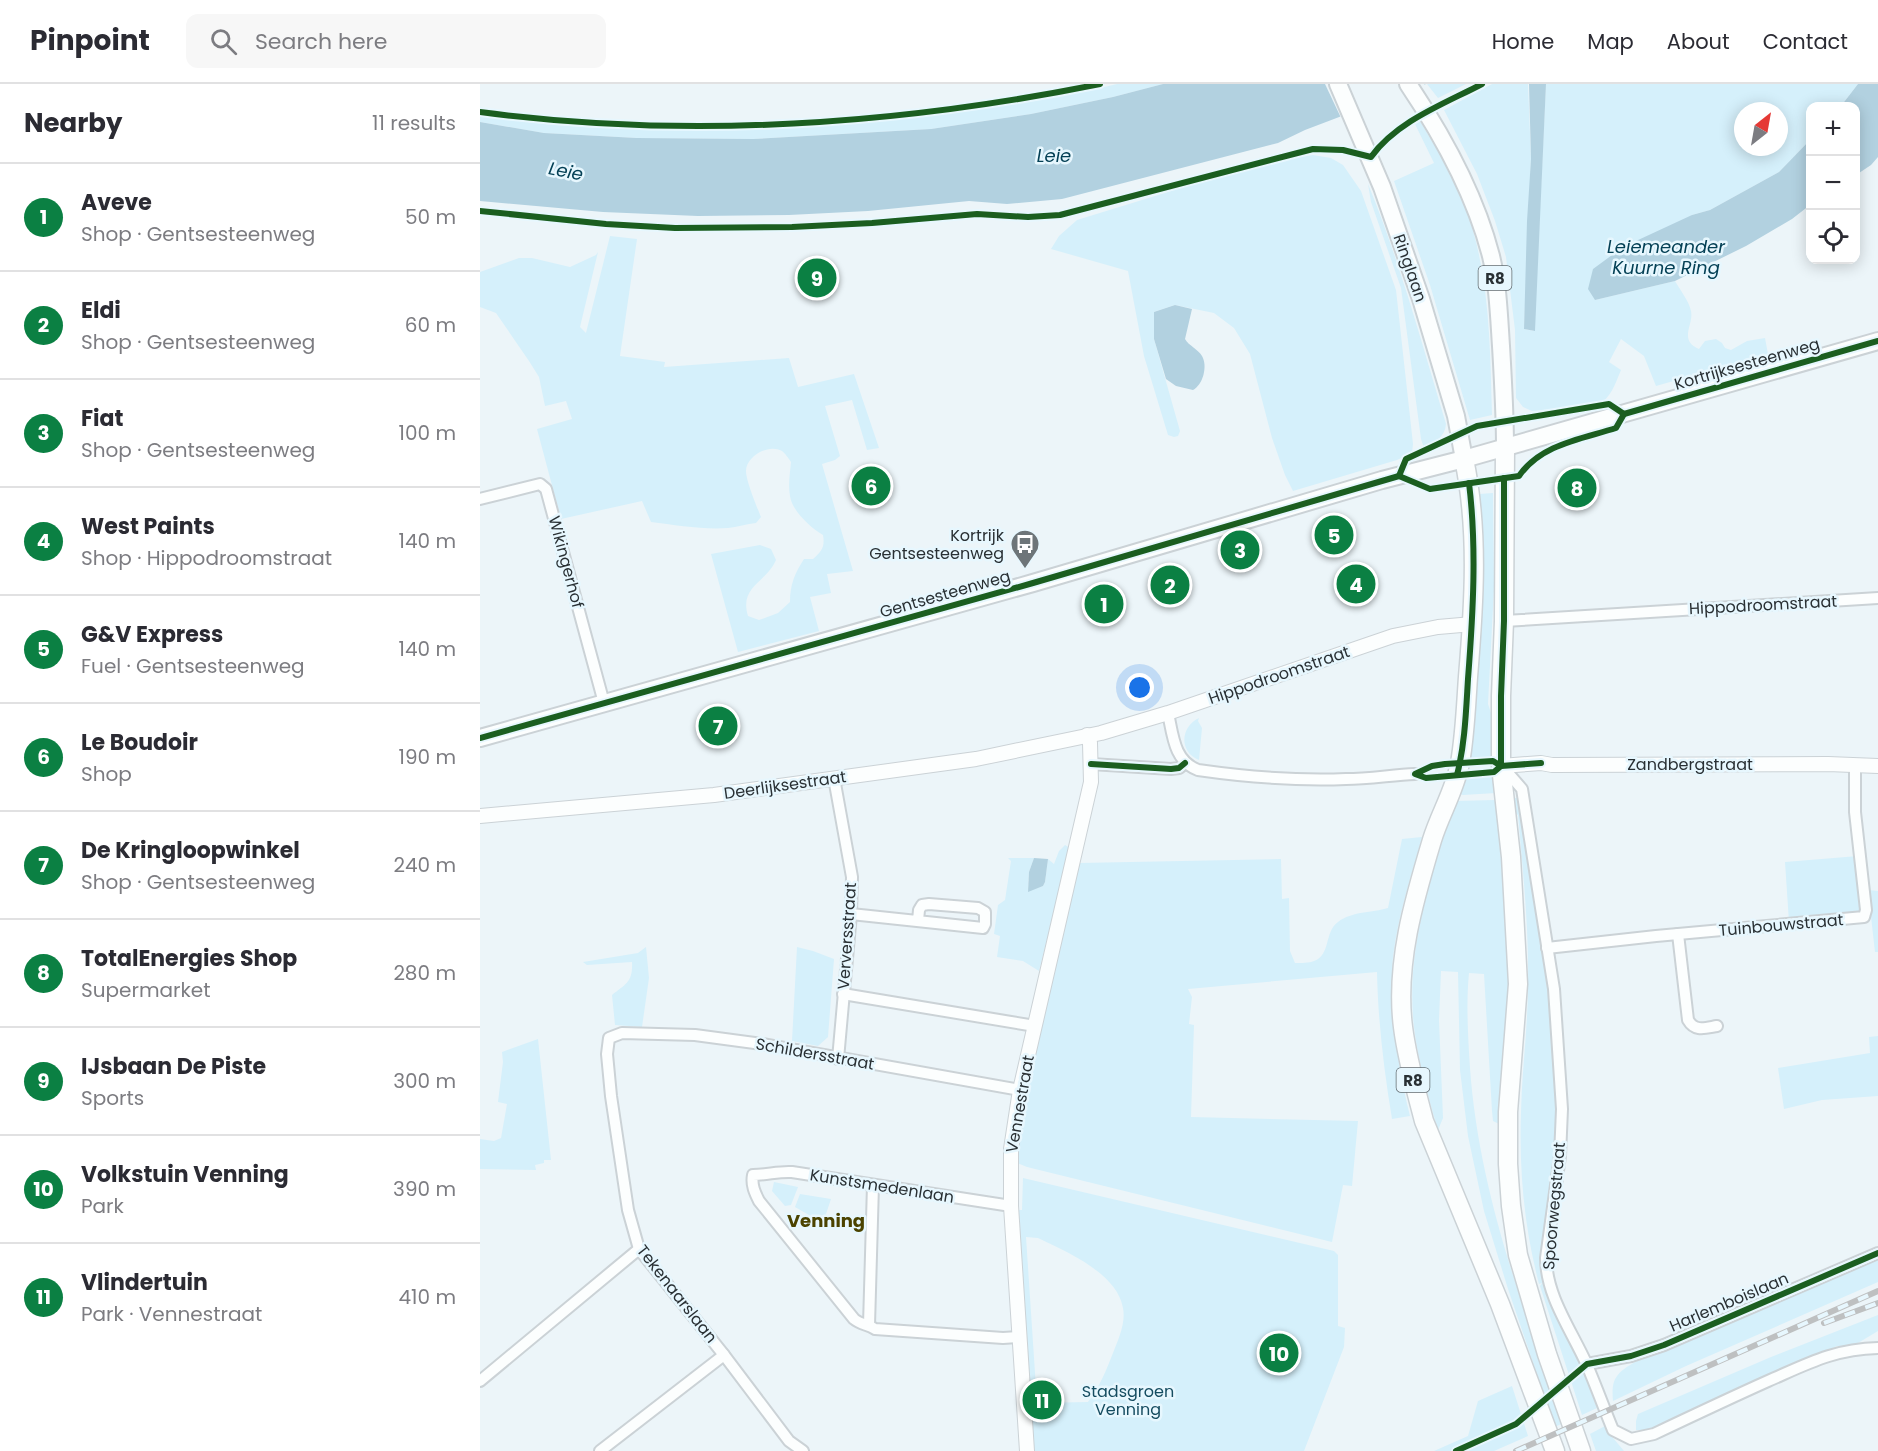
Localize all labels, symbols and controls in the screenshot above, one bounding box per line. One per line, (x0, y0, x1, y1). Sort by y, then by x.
search box (186, 14, 606, 68)
text: Pinpoint (30, 21, 150, 60)
icon: search (207, 25, 240, 58)
text: Search here (255, 26, 387, 57)
text: Home (1492, 27, 1554, 56)
text: Map (1587, 27, 1634, 56)
text: About (1667, 27, 1730, 56)
text: Contact (1763, 27, 1848, 56)
north arrow (1734, 102, 1788, 156)
map controls (1806, 102, 1860, 264)
button: + (1806, 102, 1860, 156)
text: Nearby (24, 105, 122, 141)
text: 11 results (372, 109, 456, 137)
water label: Leie (1037, 143, 1071, 168)
water label: Leie (547, 155, 585, 187)
button: − (1806, 156, 1860, 210)
text: Aveve (81, 187, 152, 218)
text: 1 (40, 203, 47, 231)
text: 50 m (405, 203, 456, 231)
button: locate (1806, 210, 1860, 264)
text: Shop · Gentsesteenweg (81, 220, 315, 248)
street label: Ringlaan (1388, 231, 1432, 305)
water label: Leiemeander Kuurne Ring (1607, 234, 1726, 280)
pin: 9 (798, 256, 836, 300)
road number: R8 (1478, 266, 1512, 290)
text: Eldi (81, 295, 121, 326)
text: 2 (38, 311, 49, 339)
text: 60 m (405, 311, 456, 339)
text: Shop · Gentsesteenweg (81, 328, 315, 356)
street label: Kortrijksesteenweg (1672, 332, 1822, 396)
text: Fiat (81, 403, 123, 434)
text: 3 (37, 419, 50, 447)
text: 100 m (399, 419, 456, 447)
text: Shop · Gentsesteenweg (81, 436, 315, 464)
pin: 6 (852, 464, 890, 508)
pin: 8 (1558, 466, 1596, 510)
text: West Paints (81, 511, 215, 542)
pin: 5 (1314, 512, 1354, 558)
street label: Wikingerhof (543, 513, 589, 611)
place label: Kortrijk Gentsesteenweg (869, 524, 1005, 565)
text: 4 (37, 527, 50, 555)
text: 140 m (399, 527, 456, 555)
bus stop icon: Kortrijk Gentsesteenweg (1009, 528, 1041, 570)
pin: 3 (1220, 528, 1260, 572)
text: Shop · Hippodroomstraat (81, 544, 332, 572)
pin: 2 (1150, 562, 1190, 608)
pin: 4 (1336, 562, 1376, 606)
street label: Gentsesteenweg (877, 564, 1013, 624)
pin: 1 (1084, 582, 1124, 626)
street label: Hippodroomstraat (1688, 590, 1838, 620)
text: G&V Express (81, 619, 223, 650)
text: 5 (37, 635, 50, 663)
text: 140 m (399, 635, 456, 663)
street label: Hippodroomstraat (1205, 640, 1353, 710)
text: Fuel · Gentsesteenweg (81, 652, 305, 680)
your location (1125, 673, 1154, 702)
pin: 7 (698, 704, 738, 748)
text: Le Boudoir (81, 727, 198, 758)
text: 6 (37, 743, 50, 771)
text: 190 m (399, 743, 456, 771)
street label: Zandbergstraat (1627, 753, 1753, 776)
text: Shop (81, 760, 132, 788)
street label: Deerlijksestraat (722, 765, 848, 805)
text: De Kringloopwinkel (81, 835, 300, 866)
text: 7 (38, 851, 49, 879)
text: 240 m (393, 851, 456, 879)
text: Shop · Gentsesteenweg (81, 868, 315, 896)
street label: Verversstraat (832, 881, 862, 990)
street label: Tuinbouwstraat (1718, 908, 1844, 942)
text: TotalEnergies Shop (81, 943, 297, 974)
text: 8 (37, 959, 50, 987)
text: 280 m (393, 959, 456, 987)
text: Supermarket (81, 976, 210, 1004)
street label: Schildersstraat (754, 1032, 876, 1076)
text: IJsbaan De Piste (81, 1051, 266, 1082)
street label: Vennestraat (1000, 1053, 1040, 1155)
text: 9 (37, 1067, 50, 1095)
text: 300 m (393, 1067, 456, 1095)
road number: R8 (1396, 1068, 1430, 1092)
text: Sports (81, 1084, 144, 1112)
street label: Spoorwegstraat (1537, 1141, 1571, 1271)
text: Volkstuin Venning (81, 1159, 289, 1190)
street label: Kunstsmedenlaan (808, 1163, 956, 1209)
text: 10 (33, 1175, 54, 1203)
text: 390 m (393, 1175, 456, 1203)
text: Park (81, 1192, 124, 1220)
district label: Venning (787, 1208, 865, 1233)
street label: Tekenaarslaan (631, 1240, 723, 1348)
text: Vlindertuin (81, 1267, 208, 1298)
street label: Harlemboislaan (1666, 1267, 1792, 1337)
text: 11 (36, 1283, 51, 1311)
text: 410 m (399, 1283, 456, 1311)
text: Park · Vennestraat (81, 1300, 262, 1328)
pin: 10 (1260, 1330, 1298, 1376)
pin: 11 (1022, 1378, 1062, 1422)
park label: Stadsgroen Venning (1082, 1380, 1174, 1421)

